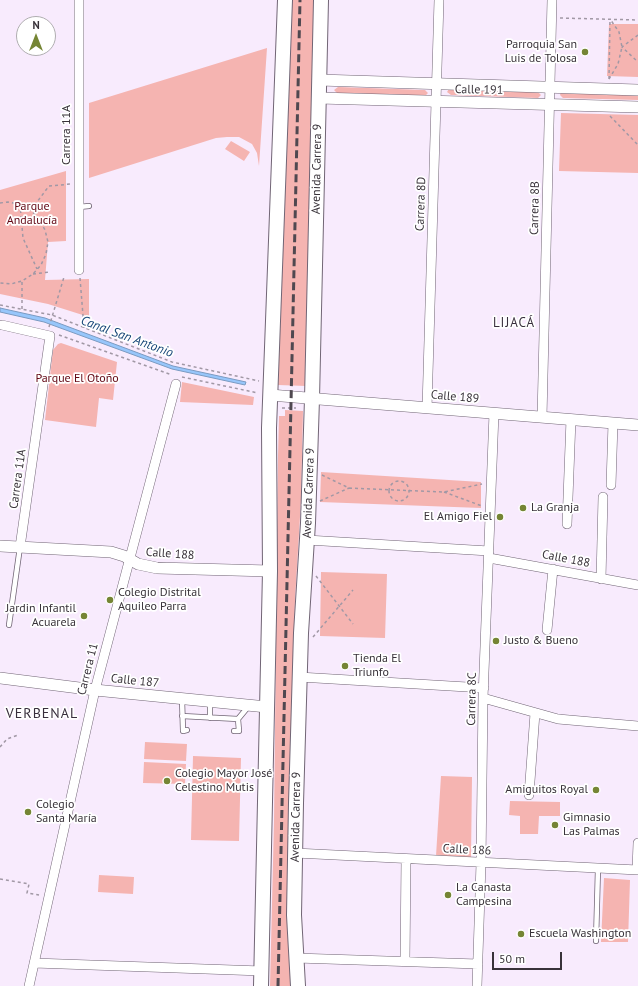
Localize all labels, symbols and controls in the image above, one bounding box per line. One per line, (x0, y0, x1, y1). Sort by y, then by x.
north arrow (16, 16, 56, 56)
text: N (32, 18, 40, 32)
place label: Parroquia San Luis de Tolosa (505, 38, 577, 66)
marker: Parroquia San Luis de Tolosa (580, 47, 590, 57)
street label: Calle 191 (455, 82, 503, 98)
street label: Carrera 11A (60, 105, 74, 165)
street label: Avenida Carrera 9 (309, 124, 325, 214)
street label: Carrera 8D (413, 177, 429, 231)
street label: Carrera 8B (527, 181, 543, 235)
park label: Parque Andalucía (7, 200, 57, 228)
water label: Canal San Antonio (79, 313, 175, 361)
district label: LIJACÁ (493, 315, 535, 331)
park label: Parque El Otoño (35, 372, 119, 386)
street label: Calle 189 (430, 388, 480, 406)
street label: Carrera 11A (7, 448, 29, 510)
street label: Avenida Carrera 9 (300, 448, 318, 538)
place label: La Granja (531, 501, 579, 515)
marker: La Granja (518, 503, 528, 513)
place label: El Amigo Fiel (424, 510, 492, 524)
marker: El Amigo Fiel (495, 512, 505, 522)
street label: Calle 188 (145, 545, 195, 563)
street label: Calle 188 (541, 547, 591, 571)
place label: Colegio Distrital Aquileo Parra (118, 586, 201, 614)
marker: Colegio Distrital Aquileo Parra (105, 595, 115, 605)
place label: Jardin Infantil Acuarela (6, 602, 76, 630)
marker: Jardin Infantil Acuarela (79, 611, 89, 621)
place label: Justo & Bueno (504, 634, 578, 648)
marker: Justo & Bueno (491, 636, 501, 646)
street label: Carrera 11 (75, 641, 101, 697)
place label: Tienda El Triunfo (353, 652, 401, 680)
marker: Tienda El Triunfo (340, 661, 350, 671)
street label: Calle 187 (110, 671, 160, 691)
street label: Carrera 8C (464, 672, 480, 726)
district label: VERBENAL (6, 706, 78, 722)
place label: Colegio Mayor José Celestino Mutis (175, 767, 272, 795)
street label: Avenida Carrera 9 (288, 772, 304, 862)
marker: Colegio Mayor José Celestino Mutis (162, 776, 172, 786)
place label: Amiguitos Royal (505, 783, 588, 797)
marker: Amiguitos Royal (591, 785, 601, 795)
place label: Colegio Santa María (36, 798, 97, 826)
marker: Colegio Santa María (23, 807, 33, 817)
place label: Gimnasio Las Palmas (563, 811, 620, 839)
marker: Gimnasio Las Palmas (550, 820, 560, 830)
street label: Calle 186 (442, 842, 492, 858)
place label: La Canasta Campesina (456, 881, 512, 909)
marker: La Canasta Campesina (443, 890, 453, 900)
place label: Escuela Washington (529, 927, 631, 941)
marker: Escuela Washington (516, 929, 526, 939)
scale bar (494, 944, 564, 970)
text: 50 m (499, 951, 525, 966)

